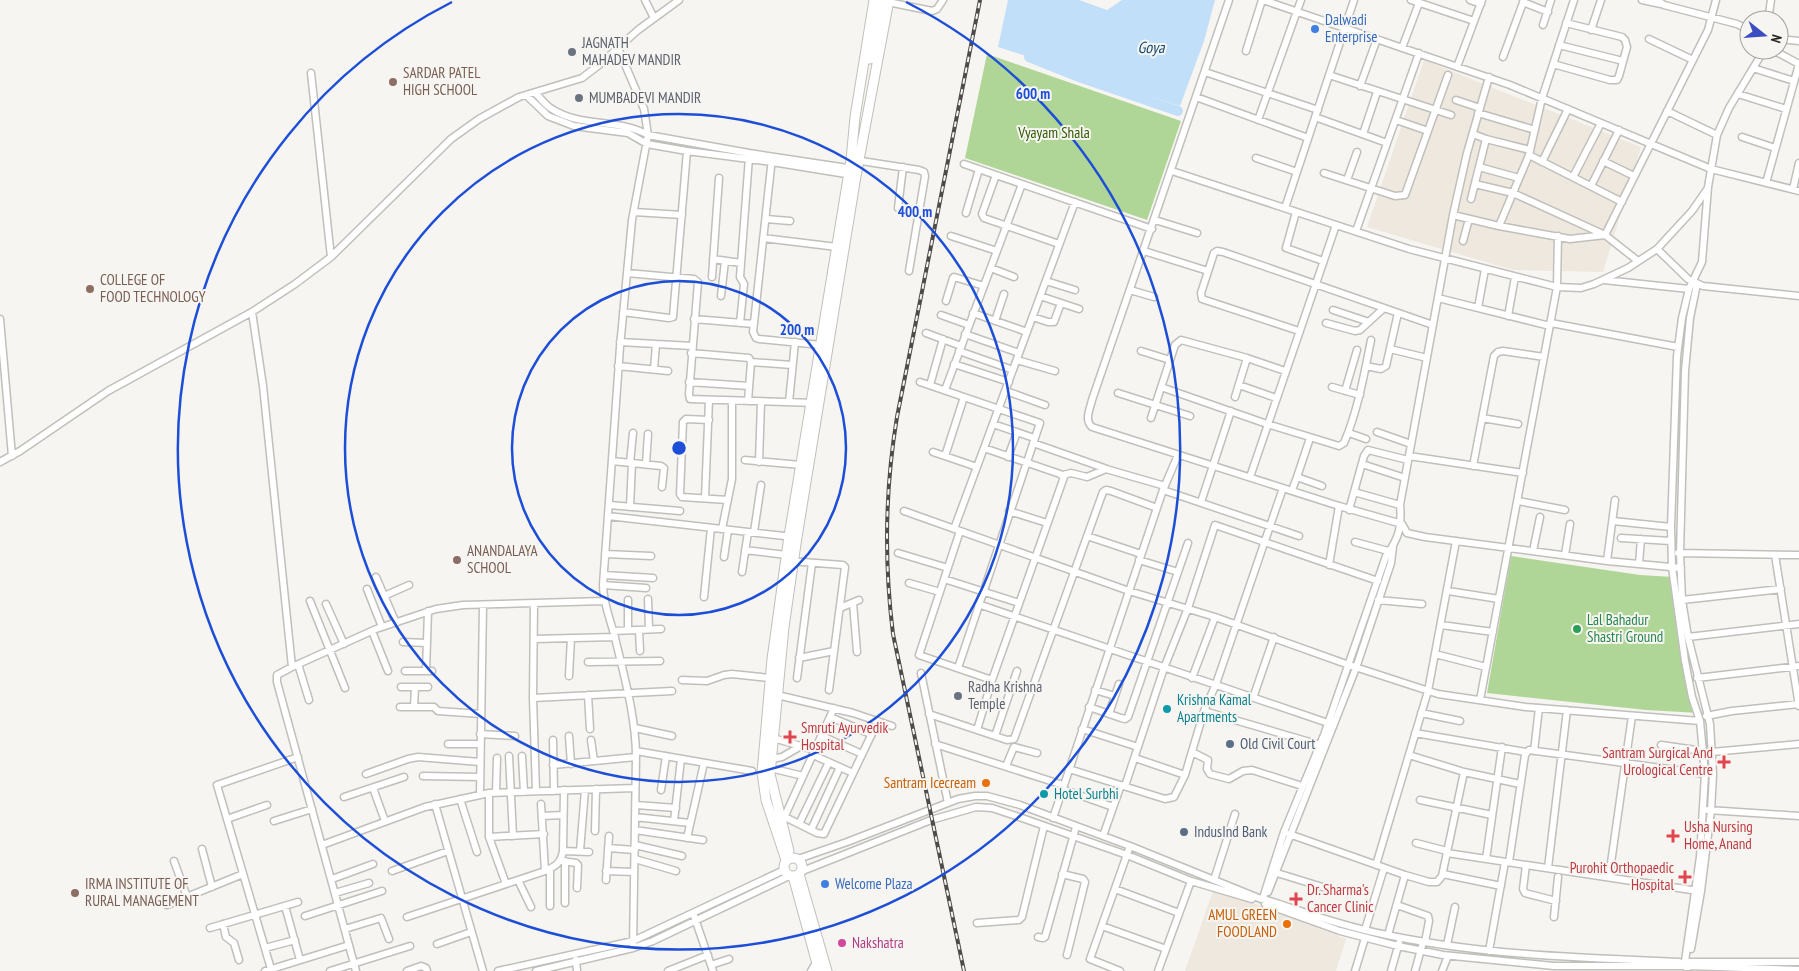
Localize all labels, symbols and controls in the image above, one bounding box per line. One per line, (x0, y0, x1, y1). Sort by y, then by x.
place label: Dalwadi Enterprise (1325, 10, 1378, 46)
north arrow (1739, 10, 1789, 60)
marker: Dalwadi Enterprise (1309, 23, 1321, 35)
place label: JAGNATH MAHADEV MANDIR (581, 33, 681, 69)
text: N (1767, 33, 1786, 45)
water label: Goya (1137, 37, 1166, 57)
marker: JAGNATH MAHADEV MANDIR (566, 46, 578, 58)
place label: SARDAR PATEL HIGH SCHOOL (403, 63, 481, 99)
marker: SARDAR PATEL HIGH SCHOOL (387, 76, 399, 88)
text: 600 m (1016, 84, 1050, 103)
place label: MUMBADEVI MANDIR (589, 88, 701, 107)
marker: MUMBADEVI MANDIR (573, 92, 585, 104)
park label: Vyayam Shala (1017, 123, 1090, 142)
text: 400 m (898, 202, 932, 221)
place label: COLLEGE OF FOOD TECHNOLOGY (100, 270, 206, 306)
marker: COLLEGE OF FOOD TECHNOLOGY (84, 283, 96, 295)
text: 200 m (780, 320, 814, 339)
centre of rings (670, 439, 688, 457)
place label: ANANDALAYA SCHOOL (467, 541, 538, 577)
marker: ANANDALAYA SCHOOL (451, 554, 463, 566)
place label: Lal Bahadur Shastri Ground (1587, 610, 1663, 646)
marker: Lal Bahadur Shastri Ground (1571, 623, 1583, 635)
place label: Radha Krishna Temple (968, 677, 1042, 713)
marker: Radha Krishna Temple (952, 690, 964, 702)
place label: Krishna Kamal Apartments (1177, 690, 1252, 726)
marker: Krishna Kamal Apartments (1161, 703, 1173, 715)
place label: Smruti Ayurvedik Hospital (801, 718, 889, 754)
marker: Smruti Ayurvedik Hospital (783, 730, 797, 744)
place label: Old Civil Court (1240, 734, 1315, 753)
marker: Old Civil Court (1224, 738, 1236, 750)
place label: Santram Surgical And Urological Centre (1602, 743, 1713, 779)
marker: Santram Surgical And Urological Centre (1717, 755, 1731, 769)
place label: Santram Icecream (884, 773, 976, 792)
marker: Santram Icecream (980, 777, 992, 789)
place label: Hotel Surbhi (1054, 784, 1119, 803)
marker: Hotel Surbhi (1038, 788, 1050, 800)
place label: Usha Nursing Home, Anand (1684, 817, 1753, 853)
place label: IndusInd Bank (1194, 822, 1268, 841)
marker: IndusInd Bank (1178, 826, 1190, 838)
marker: Usha Nursing Home, Anand (1666, 829, 1680, 843)
place label: Purohit Orthopaedic Hospital (1570, 858, 1675, 894)
marker: Purohit Orthopaedic Hospital (1678, 870, 1692, 884)
place label: IRMA INSTITUTE OF RURAL MANAGEMENT (85, 874, 199, 910)
place label: Welcome Plaza (835, 874, 913, 893)
marker: Welcome Plaza (819, 878, 831, 890)
place label: Dr. Sharma's Cancer Clinic (1307, 880, 1374, 916)
marker: IRMA INSTITUTE OF RURAL MANAGEMENT (69, 887, 81, 899)
marker: Dr. Sharma's Cancer Clinic (1289, 892, 1303, 906)
place label: AMUL GREEN FOODLAND (1208, 905, 1277, 941)
marker: AMUL GREEN FOODLAND (1281, 918, 1293, 930)
place label: Nakshatra (852, 933, 904, 952)
marker: Nakshatra (836, 937, 848, 949)

